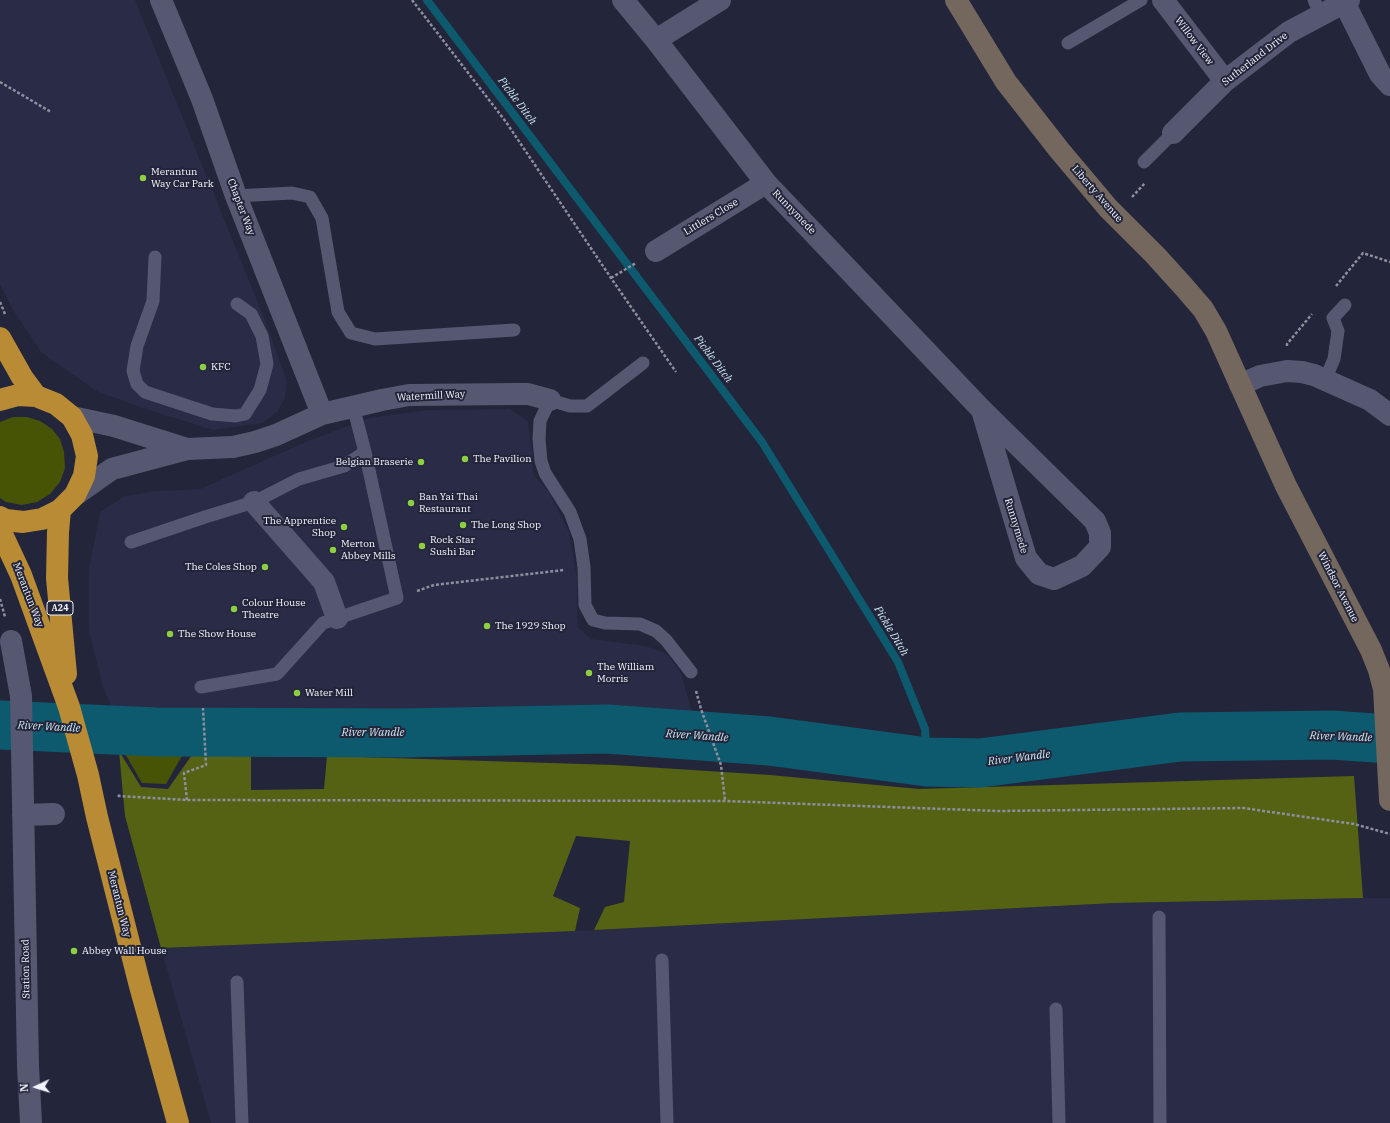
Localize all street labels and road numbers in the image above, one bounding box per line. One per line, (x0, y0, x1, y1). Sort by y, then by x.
street label: Willow View (1172, 15, 1216, 67)
street label: Sutherland Drive (1220, 30, 1290, 88)
street label: Liberty Avenue (1069, 163, 1125, 225)
street label: Chapter Way (225, 177, 257, 237)
street label: Runnymede (770, 187, 818, 237)
street label: Littlers Close (682, 196, 740, 238)
street label: Watermill Way (396, 388, 466, 404)
street label: Runnymede (1002, 497, 1030, 555)
street label: Windsor Avenue (1315, 550, 1361, 624)
street label: Merantun Way (10, 561, 46, 629)
road number: A24 (47, 601, 73, 615)
street label: Merantun Way (105, 869, 133, 939)
street label: Station Road (19, 939, 33, 999)

